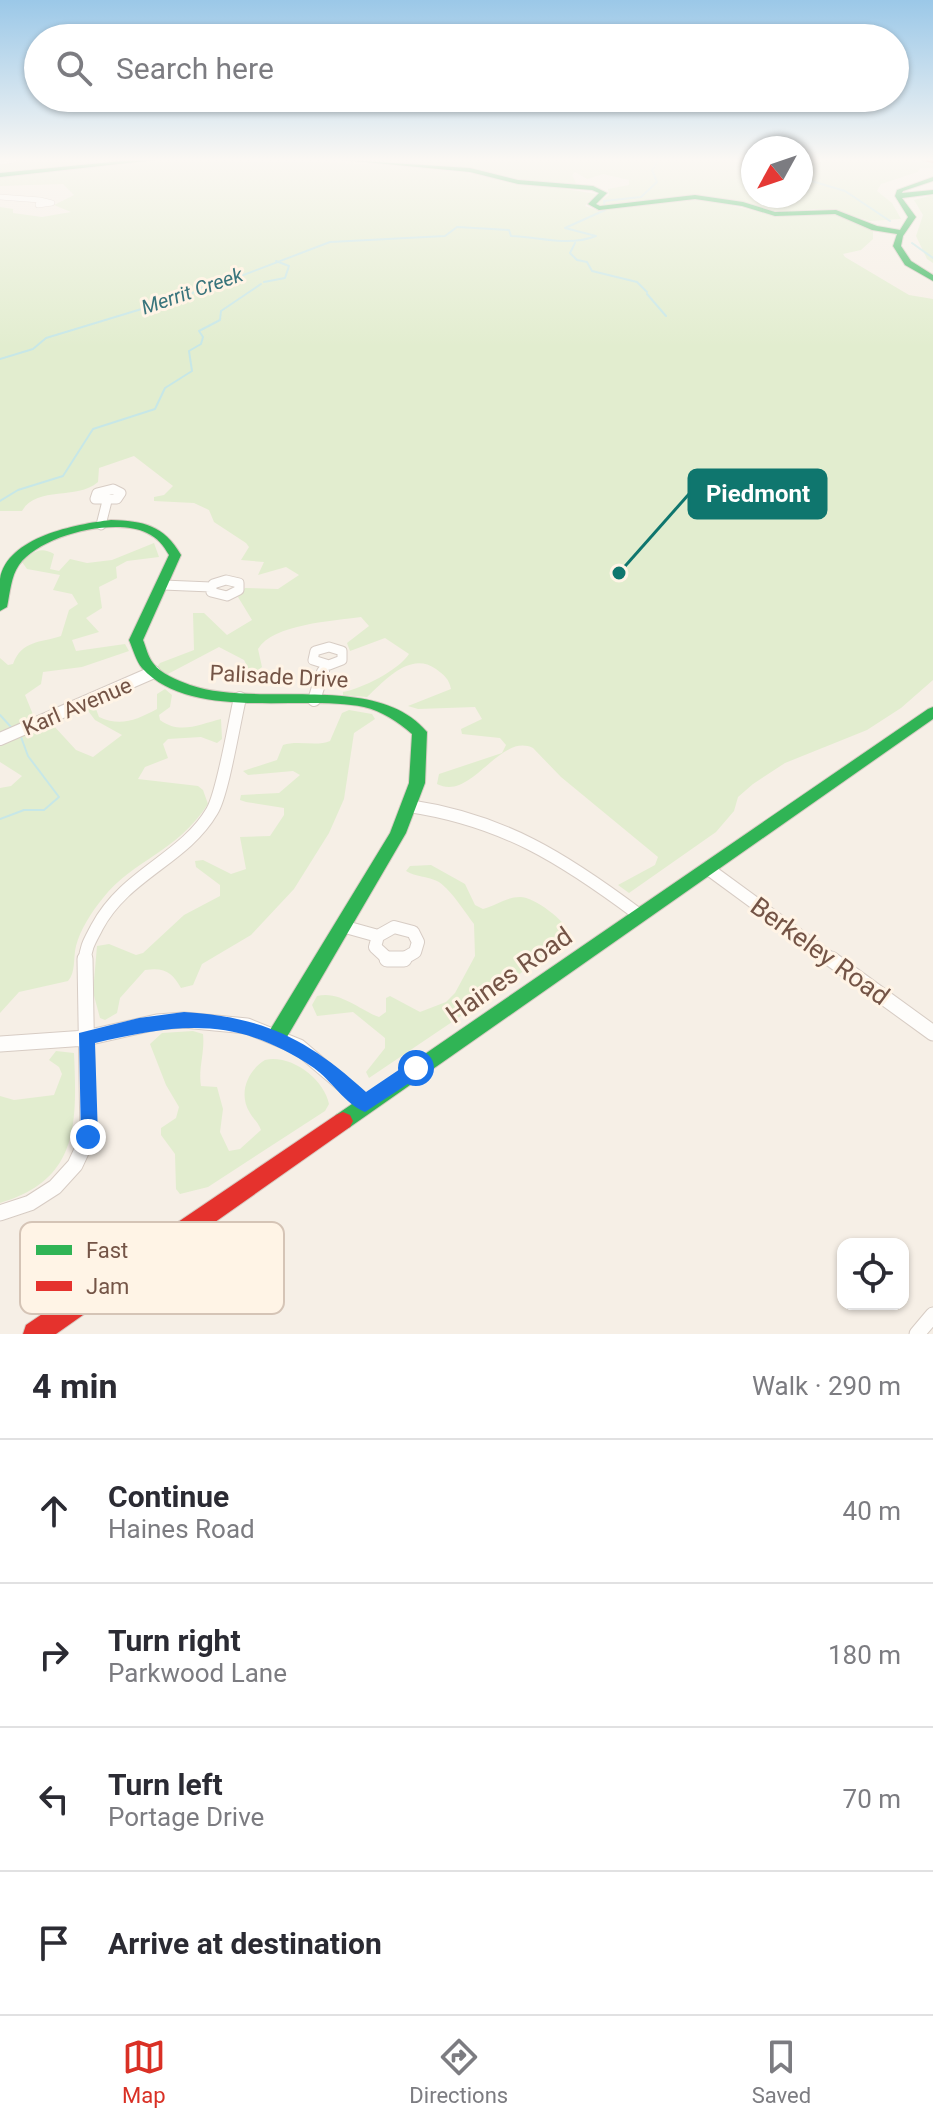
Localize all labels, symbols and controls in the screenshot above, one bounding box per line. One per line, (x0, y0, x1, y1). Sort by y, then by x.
search box (24, 24, 909, 112)
icon: search (52, 46, 96, 90)
text: Search here (116, 51, 274, 86)
north arrow (741, 136, 813, 208)
water label: Merrit Creek (138, 262, 247, 320)
callout: Piedmont (689, 470, 826, 518)
text: Piedmont (706, 480, 810, 508)
street label: Palisade Drive (209, 660, 349, 693)
street label: Karl Avenue (19, 672, 135, 741)
street label: Berkeley Road (745, 891, 895, 1011)
street label: Haines Road (440, 921, 578, 1029)
route start (398, 1050, 434, 1086)
route end (70, 1119, 106, 1155)
legend (20, 1222, 284, 1314)
text: Fast (86, 1238, 128, 1263)
map controls (837, 1238, 909, 1310)
button: locate (837, 1238, 909, 1310)
text: Jam (86, 1274, 129, 1299)
text: 4 min (32, 1366, 117, 1406)
text: Walk · 290 m (752, 1371, 901, 1401)
text: Continue (108, 1479, 229, 1514)
icon: ahead (32, 1489, 76, 1533)
text: 40 m (843, 1496, 901, 1526)
text: Haines Road (108, 1514, 255, 1544)
text: Turn right (108, 1623, 241, 1658)
icon: right (32, 1633, 76, 1677)
text: 180 m (828, 1640, 901, 1670)
text: Parkwood Lane (108, 1658, 287, 1688)
text: Turn left (108, 1767, 223, 1802)
icon: left (32, 1777, 76, 1821)
text: 70 m (843, 1784, 901, 1814)
text: Portage Drive (108, 1802, 264, 1832)
icon: arrive (32, 1921, 76, 1965)
text: Arrive at destination (108, 1926, 382, 1961)
tab: Map (122, 2035, 166, 2108)
tab: Directions (409, 2035, 508, 2108)
tab: Saved (752, 2035, 811, 2108)

